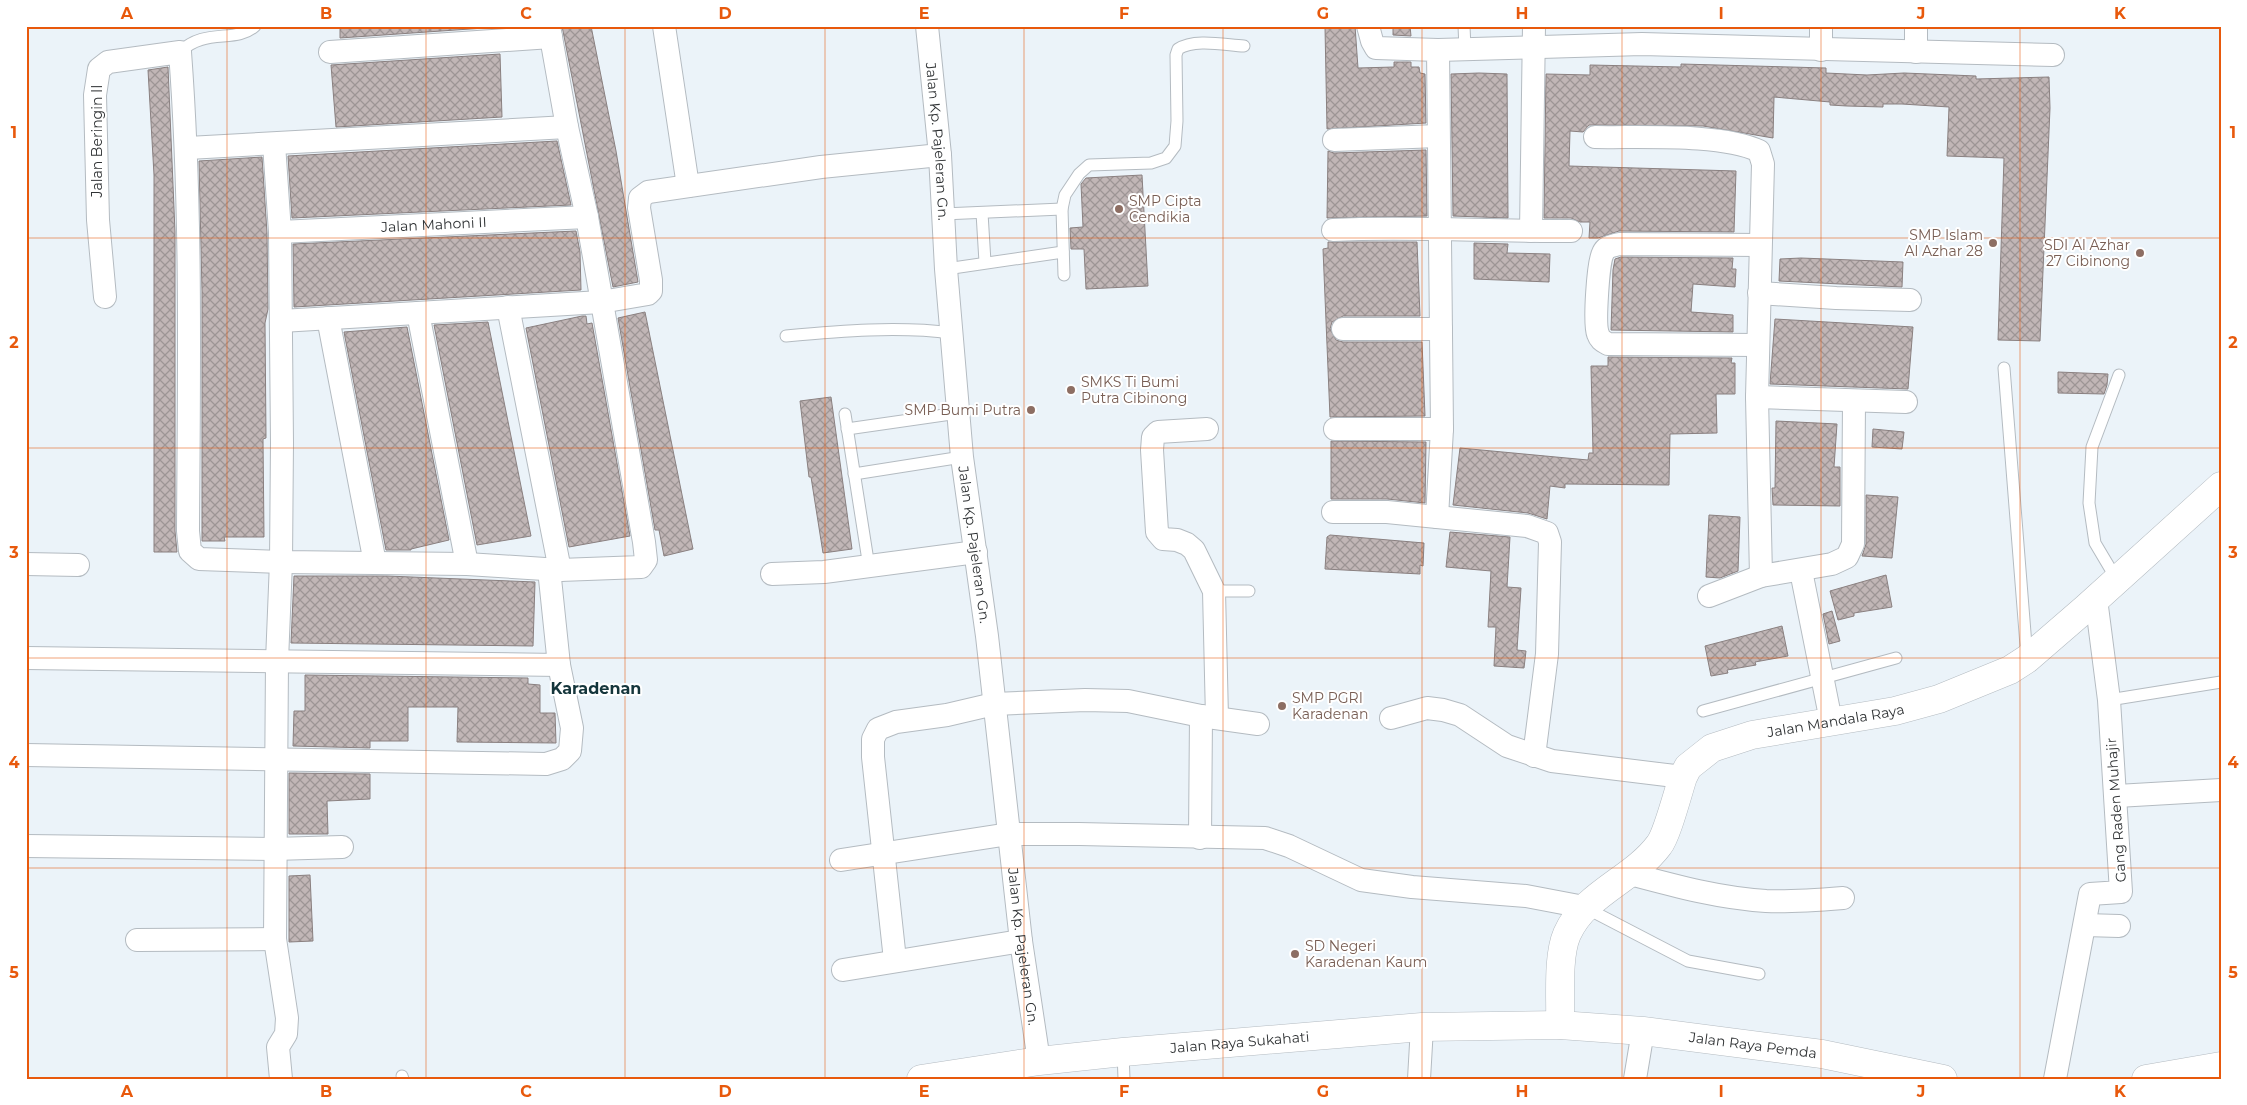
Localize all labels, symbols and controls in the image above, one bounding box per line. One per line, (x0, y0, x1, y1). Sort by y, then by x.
text: A (120, 4, 134, 23)
text: B (320, 4, 332, 23)
text: C (520, 4, 532, 23)
text: D (718, 4, 732, 23)
text: E (919, 4, 929, 23)
text: F (1119, 4, 1129, 23)
text: G (1317, 4, 1329, 23)
text: H (1516, 4, 1528, 23)
text: I (1718, 4, 1724, 23)
text: J (1916, 4, 1925, 23)
text: K (2114, 4, 2127, 23)
street label: Jalan Kp. Pajeleran Gn. (922, 61, 952, 221)
street label: Jalan Beringin II (88, 84, 106, 199)
text: 1 (11, 123, 17, 142)
text: 1 (2230, 123, 2236, 142)
place label: SMP Cipta Cendikia (1129, 192, 1202, 226)
marker: SMP Cipta Cendikia (1113, 203, 1125, 215)
street label: Jalan Mahoni II (380, 213, 487, 236)
place label: SMP Islam Al Azhar 28 (1904, 226, 1983, 260)
place label: SDI Al Azhar 27 Cibinong (2044, 236, 2130, 270)
marker: SMP Islam Al Azhar 28 (1987, 237, 1999, 249)
marker: SDI Al Azhar 27 Cibinong (2134, 247, 2146, 259)
text: 2 (9, 333, 19, 352)
text: 2 (2228, 333, 2238, 352)
place label: SMKS Ti Bumi Putra Cibinong (1081, 373, 1187, 407)
marker: SMKS Ti Bumi Putra Cibinong (1065, 384, 1077, 396)
place label: SMP Bumi Putra (905, 401, 1021, 419)
marker: SMP Bumi Putra (1025, 404, 1037, 416)
street label: Jalan Kp. Pajeleran Gn. (954, 464, 994, 624)
text: 3 (8, 543, 19, 562)
text: 3 (2227, 543, 2238, 562)
district label: Karadenan (551, 679, 641, 698)
place label: SMP PGRI Karadenan (1292, 689, 1368, 723)
marker: SMP PGRI Karadenan (1276, 700, 1288, 712)
street label: Jalan Mandala Raya (1765, 700, 1906, 741)
street label: Gang Raden Muhajir (2102, 737, 2130, 883)
text: 4 (8, 753, 20, 772)
text: 4 (2227, 753, 2239, 772)
street label: Jalan Kp. Pajeleran Gn. (1004, 866, 1043, 1027)
place label: SD Negeri Karadenan Kaum (1305, 937, 1427, 971)
marker: SD Negeri Karadenan Kaum (1289, 948, 1301, 960)
text: 5 (9, 963, 19, 982)
text: 5 (2228, 963, 2238, 982)
street label: Jalan Raya Sukahati (1168, 1027, 1310, 1057)
street label: Jalan Raya Pemda (1687, 1028, 1818, 1062)
text: A (120, 1082, 134, 1101)
text: B (320, 1082, 332, 1101)
text: C (520, 1082, 532, 1101)
text: D (718, 1082, 732, 1101)
text: E (919, 1082, 929, 1101)
text: F (1119, 1082, 1129, 1101)
text: G (1317, 1082, 1329, 1101)
text: H (1516, 1082, 1528, 1101)
text: I (1718, 1082, 1724, 1101)
text: J (1916, 1082, 1925, 1101)
text: K (2114, 1082, 2127, 1101)

